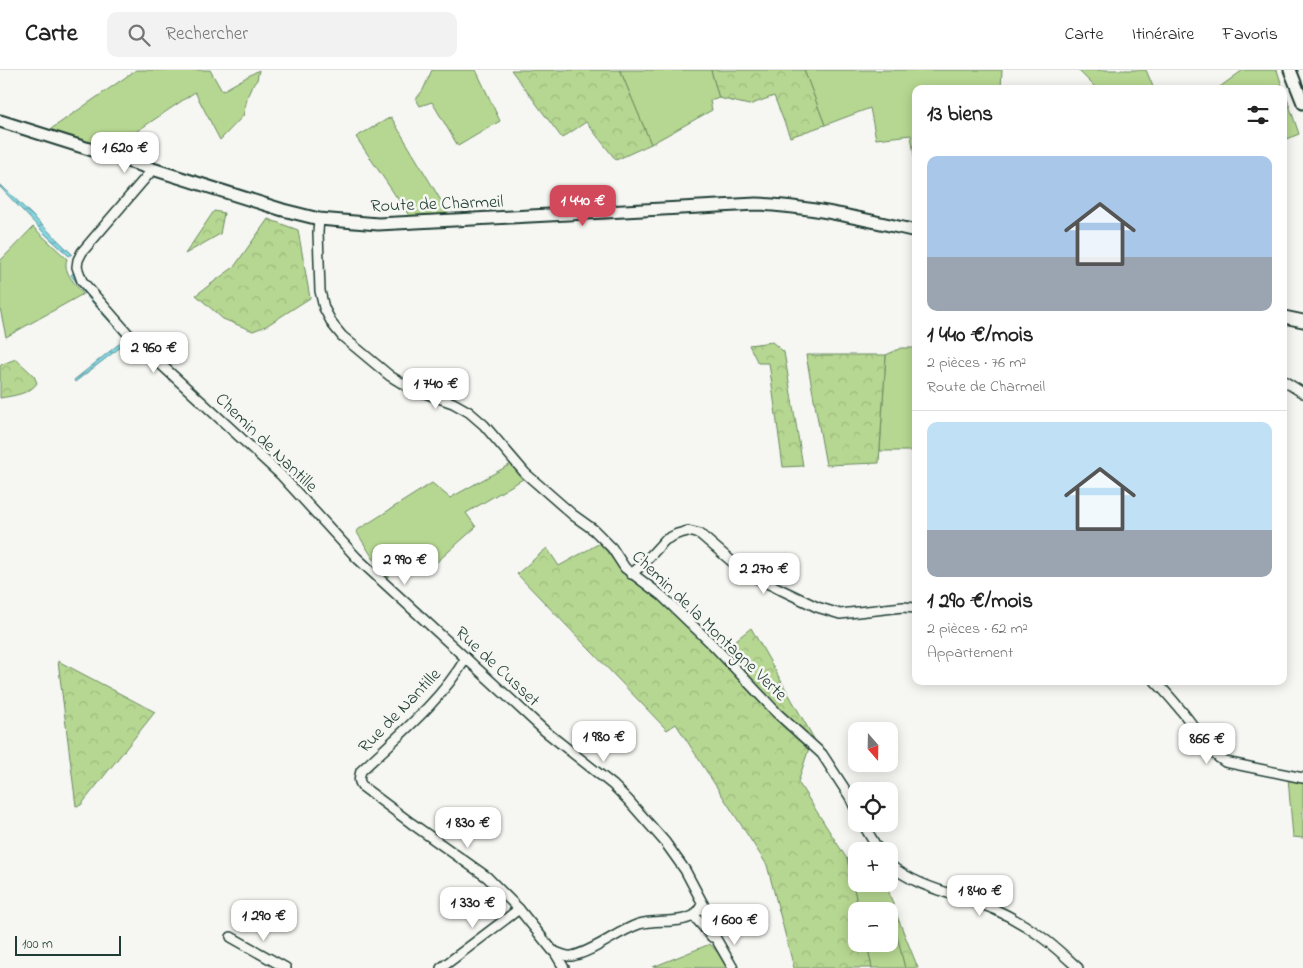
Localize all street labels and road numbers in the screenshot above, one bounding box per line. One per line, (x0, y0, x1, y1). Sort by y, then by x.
street label: Route de Charmeil (370, 190, 504, 220)
street label: Chemin de Nantille (208, 388, 323, 500)
street label: Chemin de la Montagne Verte (624, 545, 793, 709)
street label: Rue de Cusset (448, 621, 545, 714)
street label: Rue de Nantille (353, 662, 448, 760)

